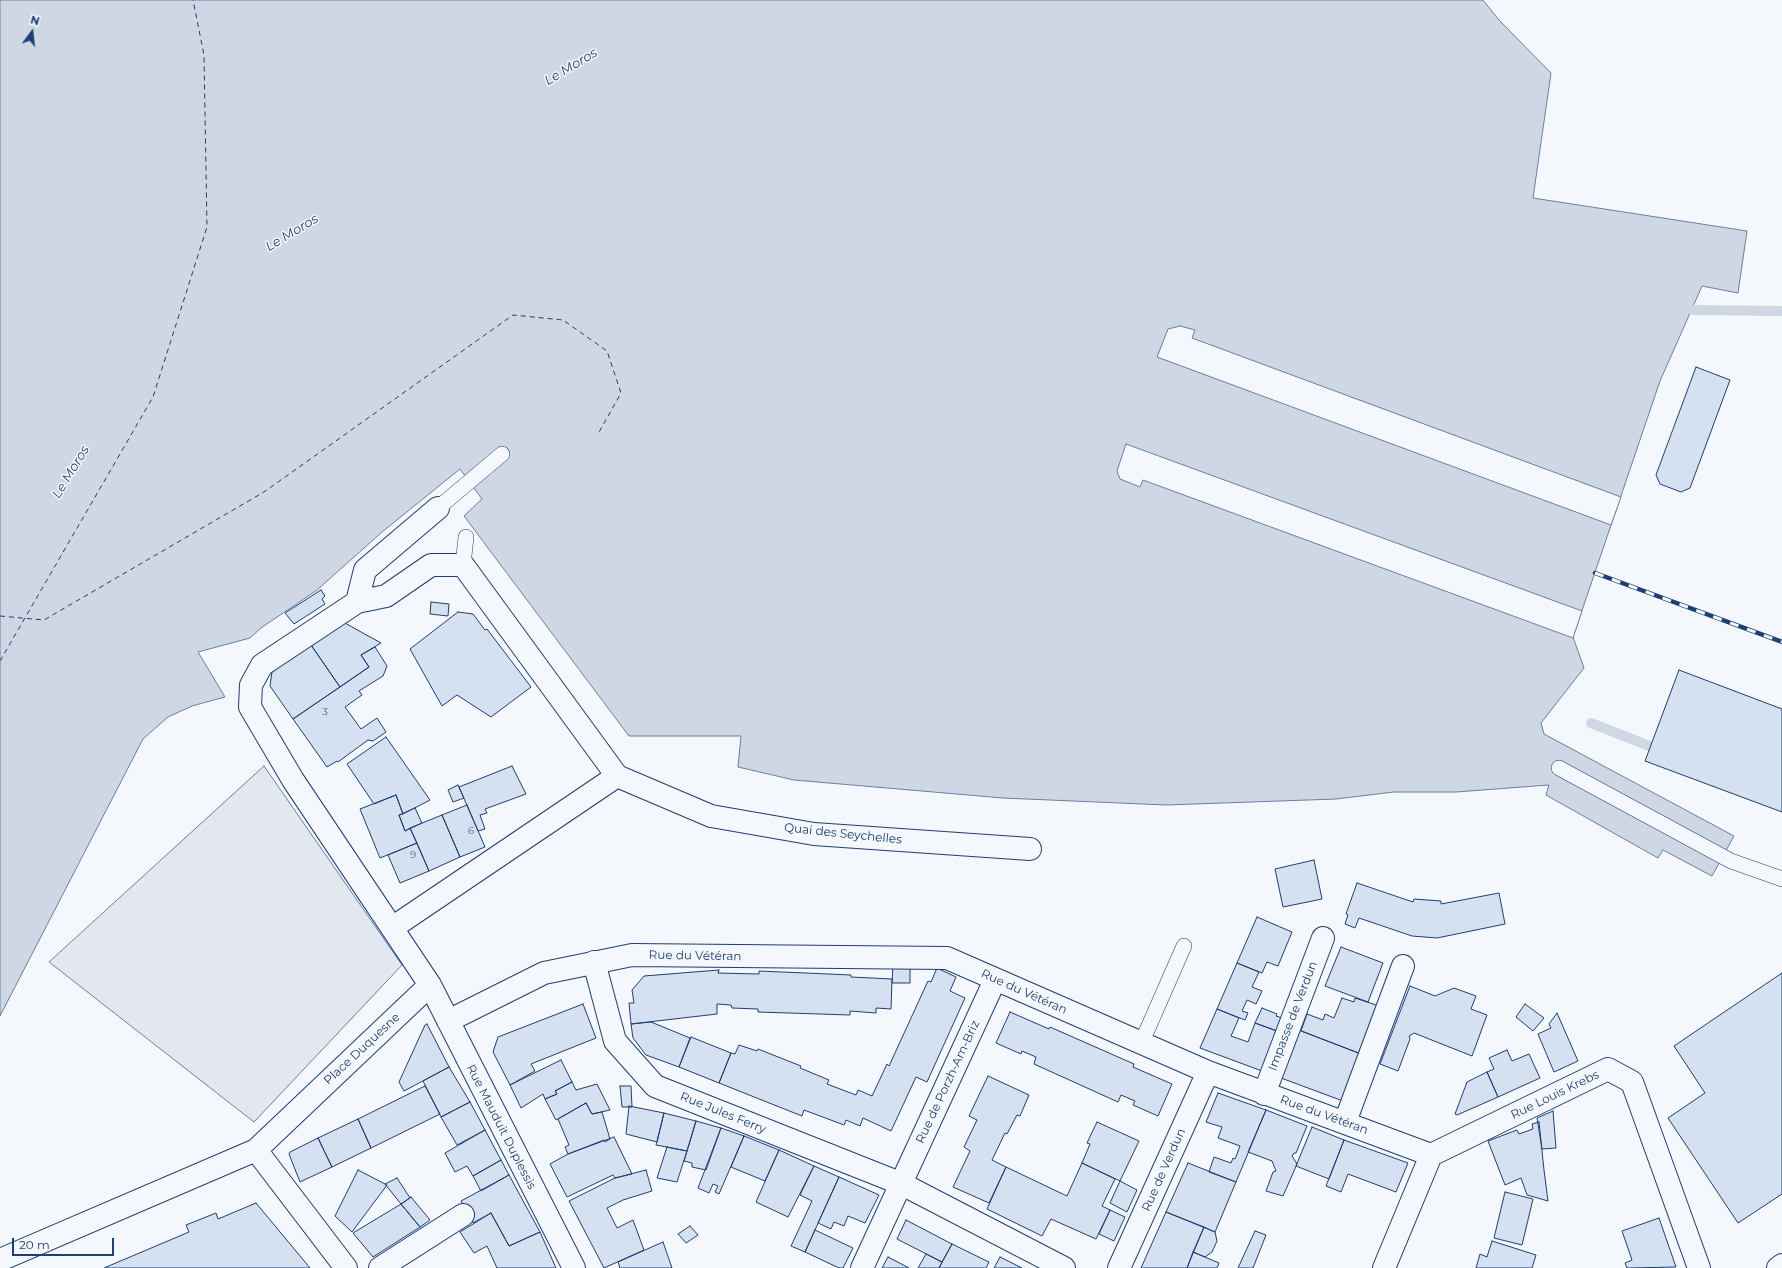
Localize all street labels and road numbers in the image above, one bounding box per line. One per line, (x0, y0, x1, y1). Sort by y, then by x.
street label: Quai des Seychelles (783, 821, 903, 847)
street label: Rue du Vétéran (648, 948, 742, 964)
street label: Impasse de Verdun (1265, 959, 1321, 1073)
street label: Rue du Vétéran (979, 967, 1069, 1017)
street label: Place Duquesne (321, 1010, 403, 1088)
street label: Rue de Porzh-Am-Briz (913, 1018, 983, 1146)
street label: Rue Mauduit Duplessis (463, 1062, 539, 1192)
street label: Rue Louis Krebs (1509, 1067, 1601, 1123)
street label: Rue Jules Ferry (678, 1089, 768, 1137)
street label: Rue du Vétéran (1278, 1092, 1370, 1138)
street label: Rue de Verdun (1139, 1126, 1189, 1214)

